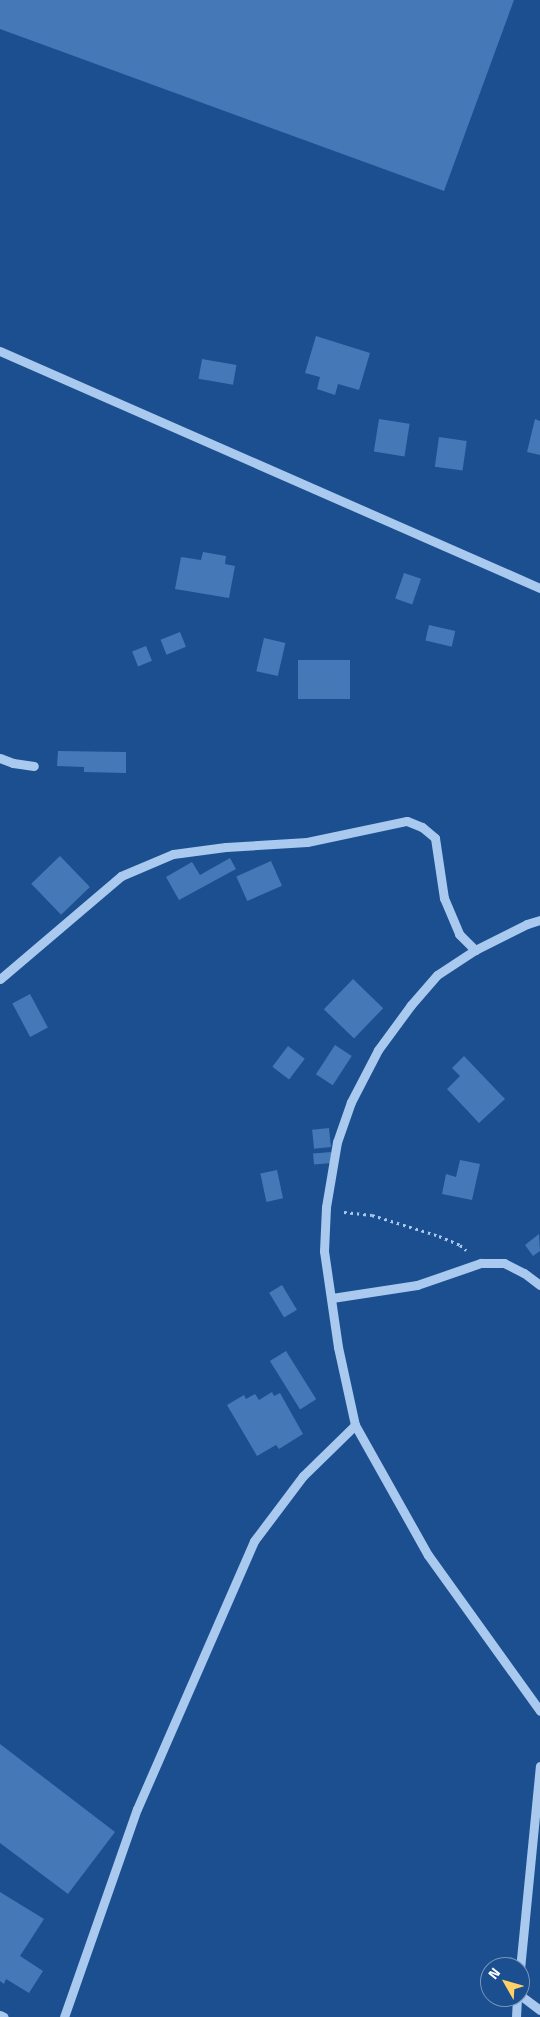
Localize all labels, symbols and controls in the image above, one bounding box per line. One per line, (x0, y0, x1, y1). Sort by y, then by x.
north arrow (480, 1957, 530, 2007)
text: N (482, 1963, 505, 1983)

